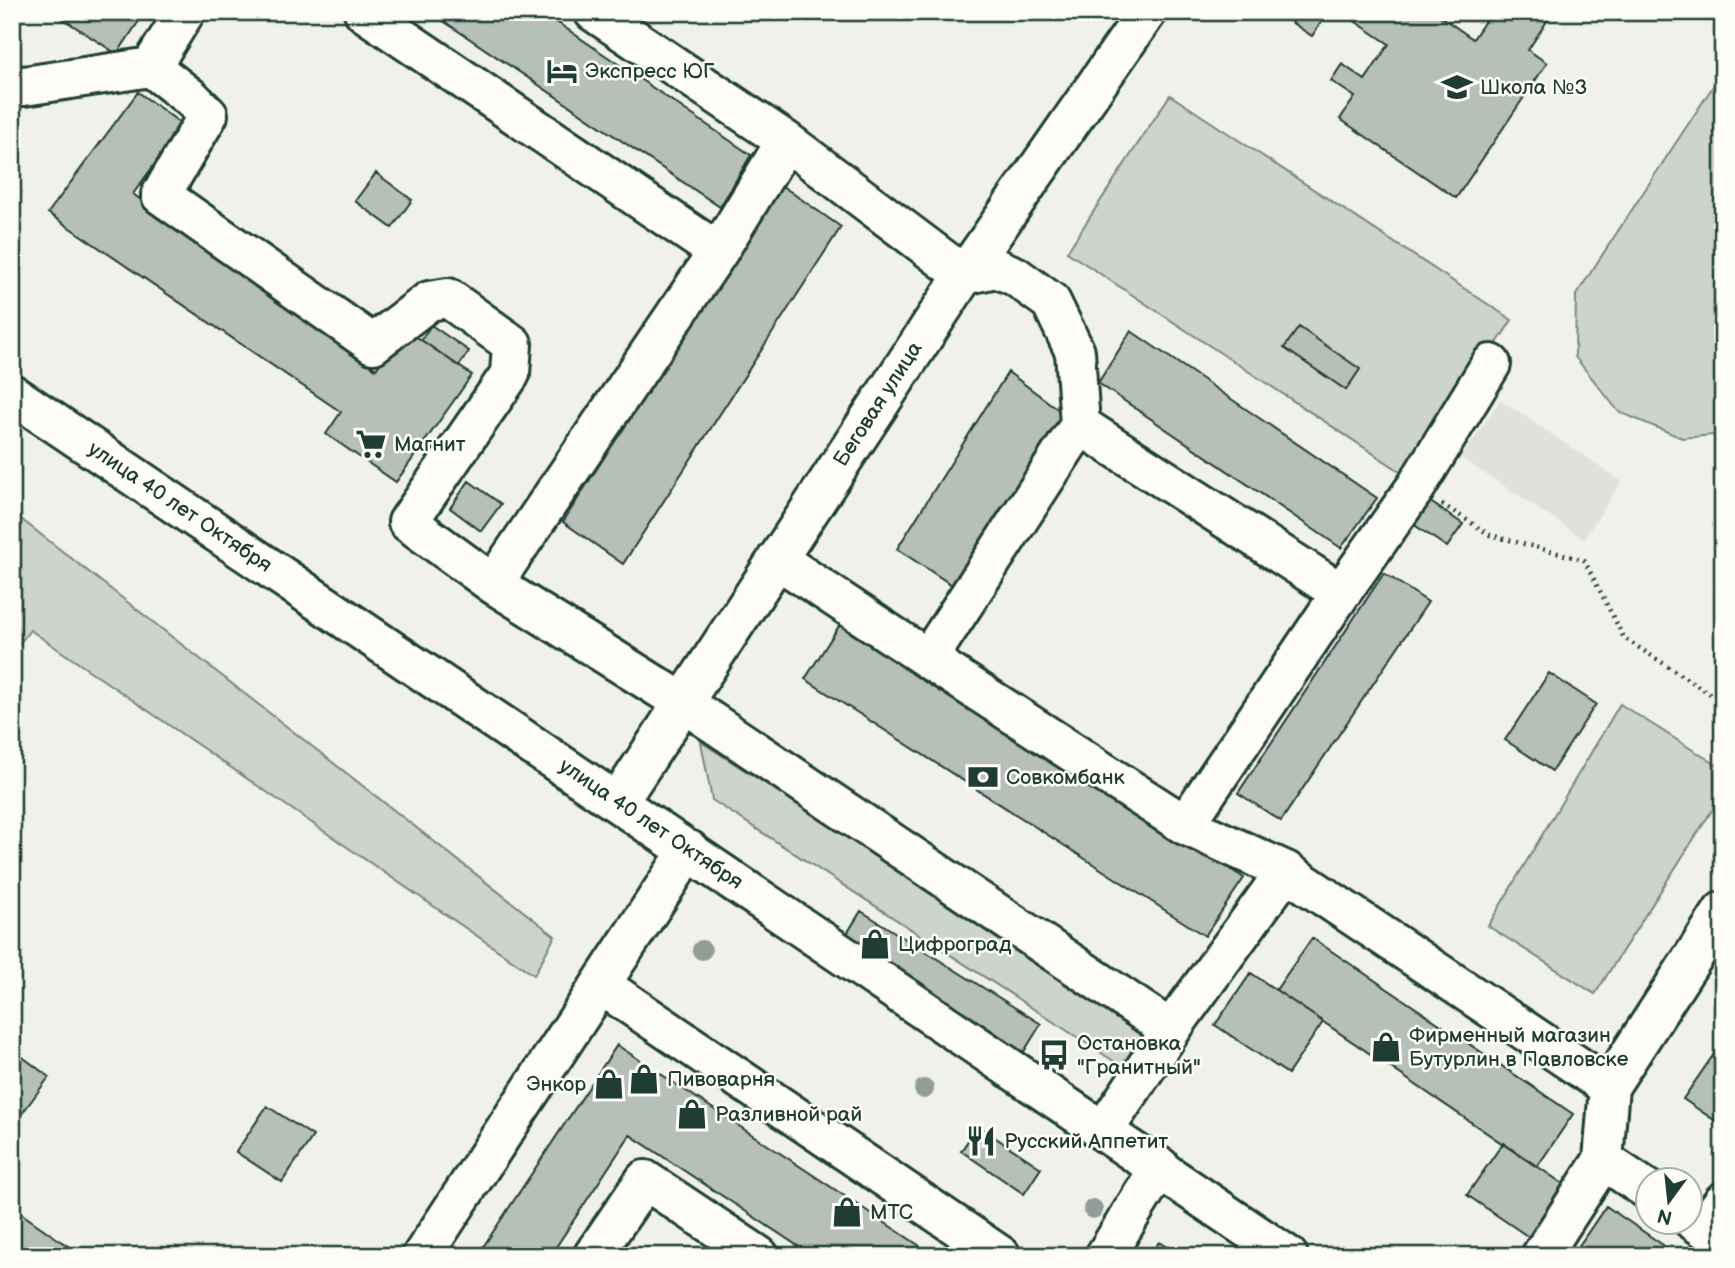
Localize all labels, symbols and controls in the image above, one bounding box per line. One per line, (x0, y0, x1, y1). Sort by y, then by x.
hotel icon: Экспресс ЮГ (545, 54, 579, 88)
place label: Экспресс ЮГ (585, 59, 715, 84)
school or university icon: Школа №3 (1440, 70, 1474, 104)
place label: Школа №3 (1480, 75, 1587, 100)
street label: Беговая улица (828, 336, 928, 471)
supermarket icon: Магнит (354, 427, 388, 461)
place label: Магнит (394, 432, 466, 457)
street label: улица 40 лет Октября (83, 436, 277, 578)
street label: улица 40 лет Октября (554, 753, 748, 895)
bank icon: Совкомбанк (966, 760, 1000, 794)
place label: Совкомбанк (1006, 765, 1125, 790)
shop icon: Цифроград (858, 927, 892, 961)
place label: Цифроград (898, 932, 1012, 957)
place label: Фирменный магазин Бутурлин в Павловске (1409, 1023, 1629, 1072)
shop icon: Фирменный магазин Бутурлин в Павловске (1369, 1030, 1403, 1064)
place label: Остановка "Гранитный" (1077, 1031, 1201, 1080)
bus stop icon: Остановка "Гранитный" (1037, 1038, 1071, 1072)
shop icon: Пивоварня (627, 1062, 661, 1096)
shop icon: Энкор (592, 1067, 626, 1101)
place label: Пивоварня (667, 1067, 775, 1092)
place label: Энкор (526, 1072, 586, 1097)
shop icon: Разливной рай (675, 1097, 709, 1131)
place label: Разливной рай (715, 1102, 862, 1127)
restaurant icon: Русский Аппетит (964, 1124, 998, 1158)
place label: Русский Аппетит (1004, 1129, 1168, 1154)
north arrow (1634, 1166, 1704, 1236)
shop icon: МТС (830, 1195, 864, 1229)
place label: МТС (870, 1200, 913, 1225)
text: N (1655, 1203, 1675, 1229)

